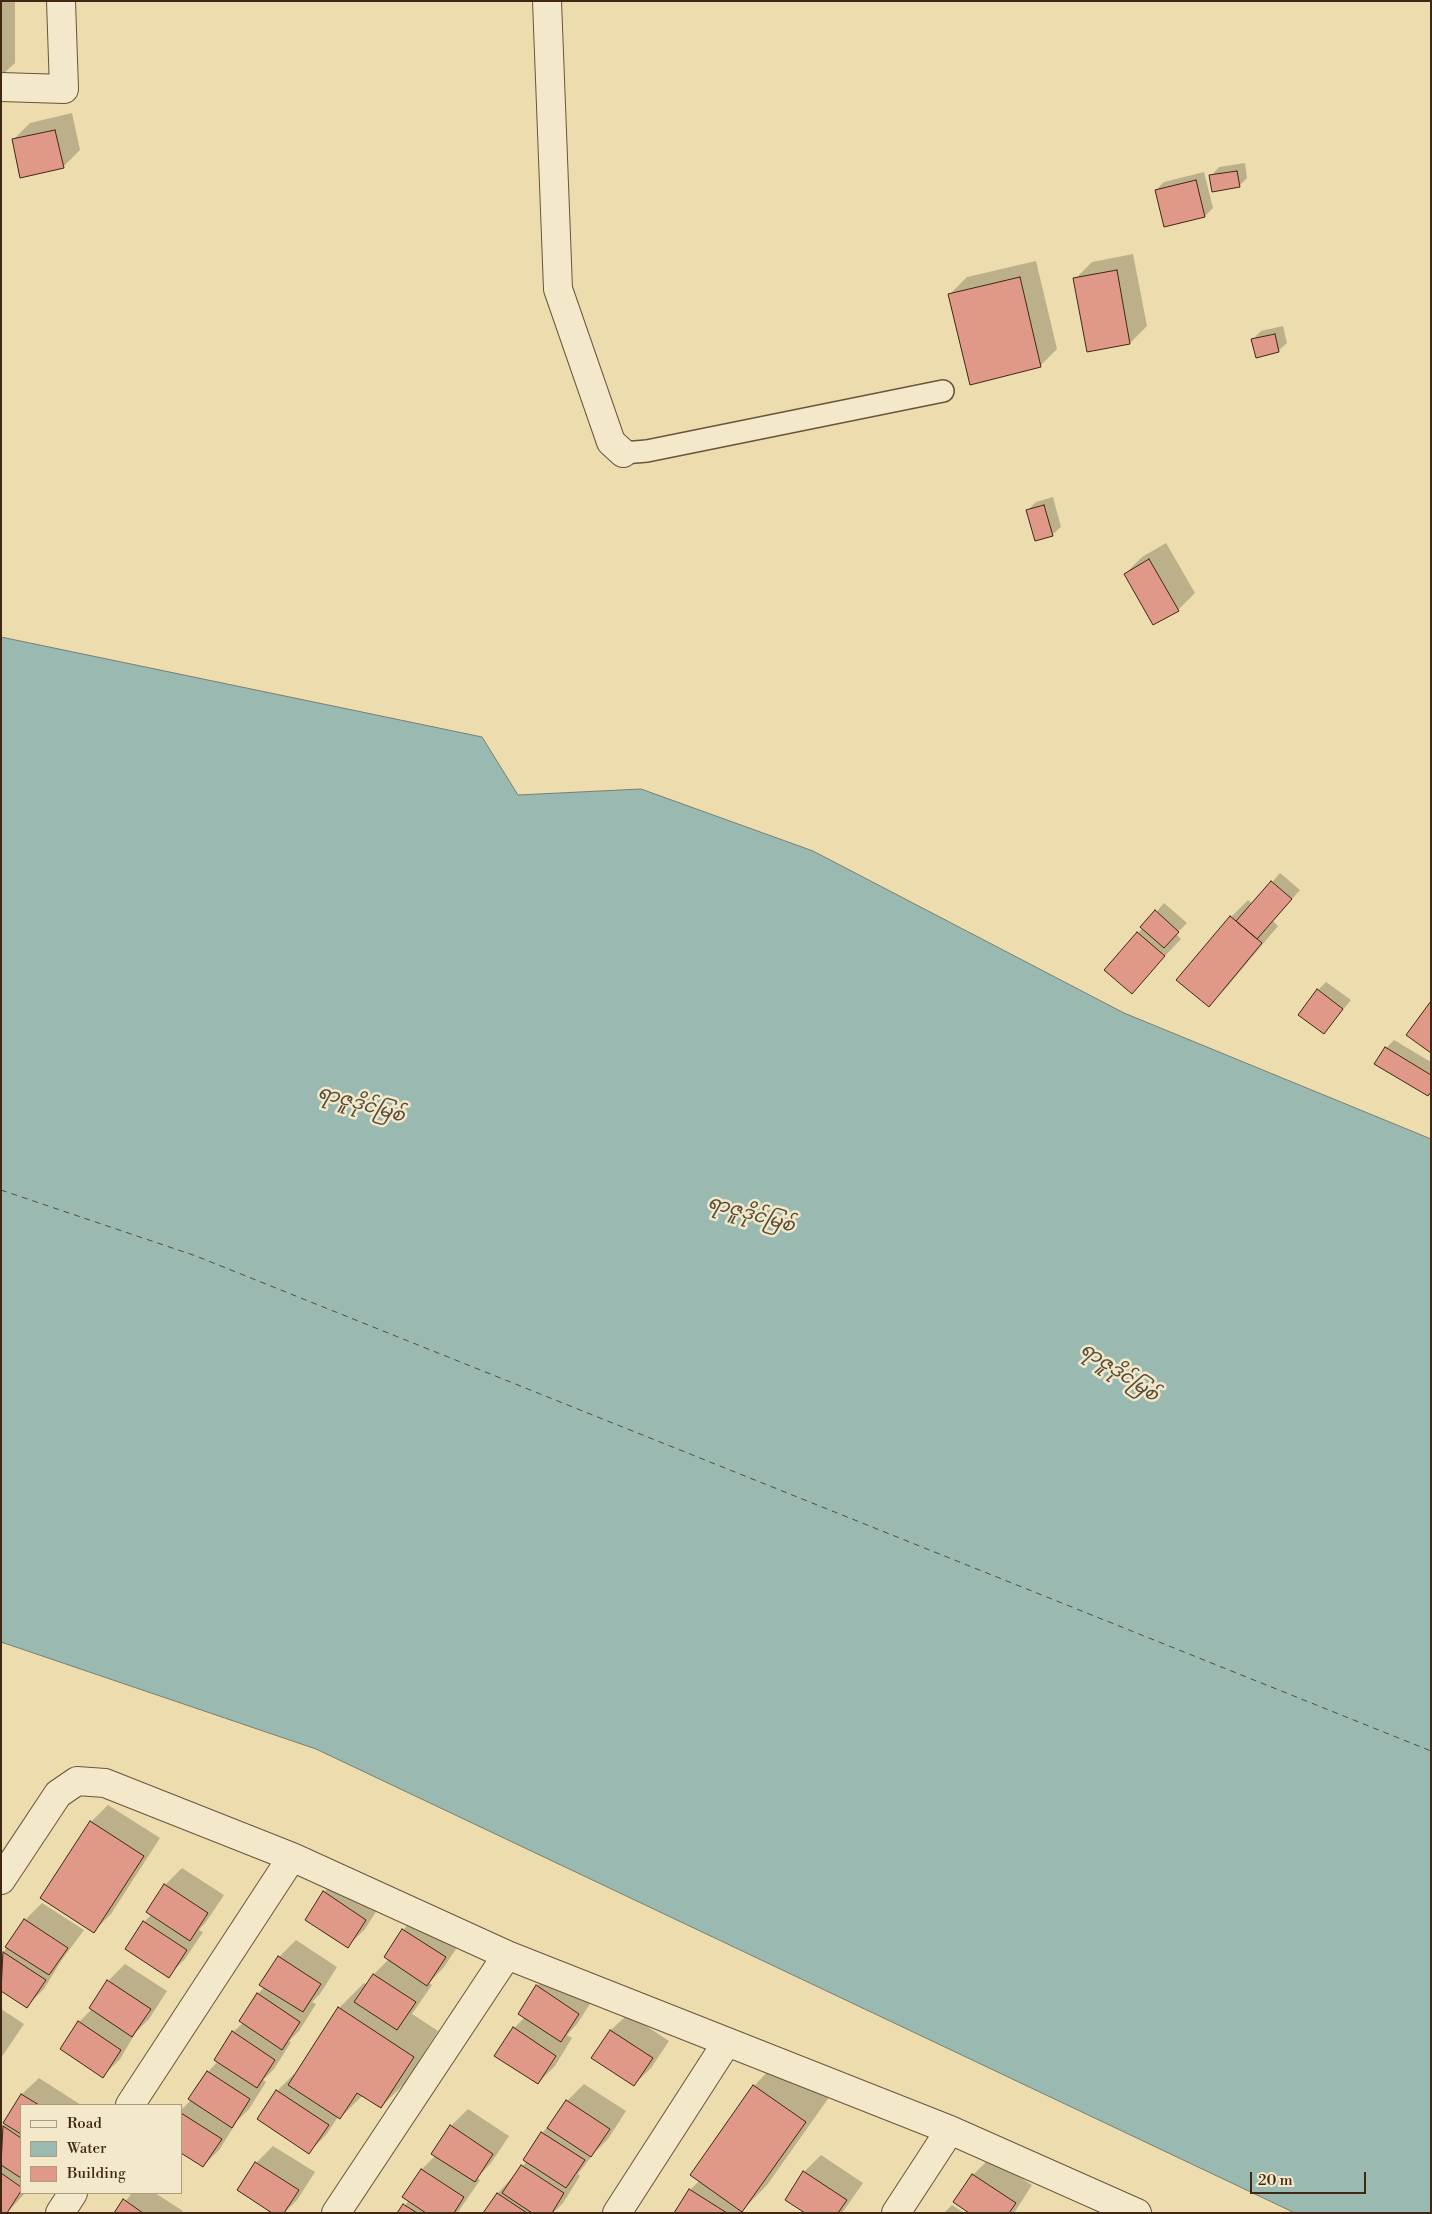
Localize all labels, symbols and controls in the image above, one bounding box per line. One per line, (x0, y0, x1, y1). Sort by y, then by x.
water label: ရာဇူဒိုင်မြစ် (315, 1082, 407, 1128)
water label: ရာဇူဒိုင်မြစ် (705, 1192, 797, 1238)
water label: ရာဇူဒိုင်မြစ် (1076, 1339, 1162, 1407)
legend (20, 2104, 182, 2194)
text: Road (67, 2114, 102, 2133)
text: Water (67, 2139, 106, 2158)
scale bar (1252, 2162, 1368, 2194)
text: Building (67, 2164, 126, 2183)
text: 20 m (1258, 2171, 1293, 2190)

